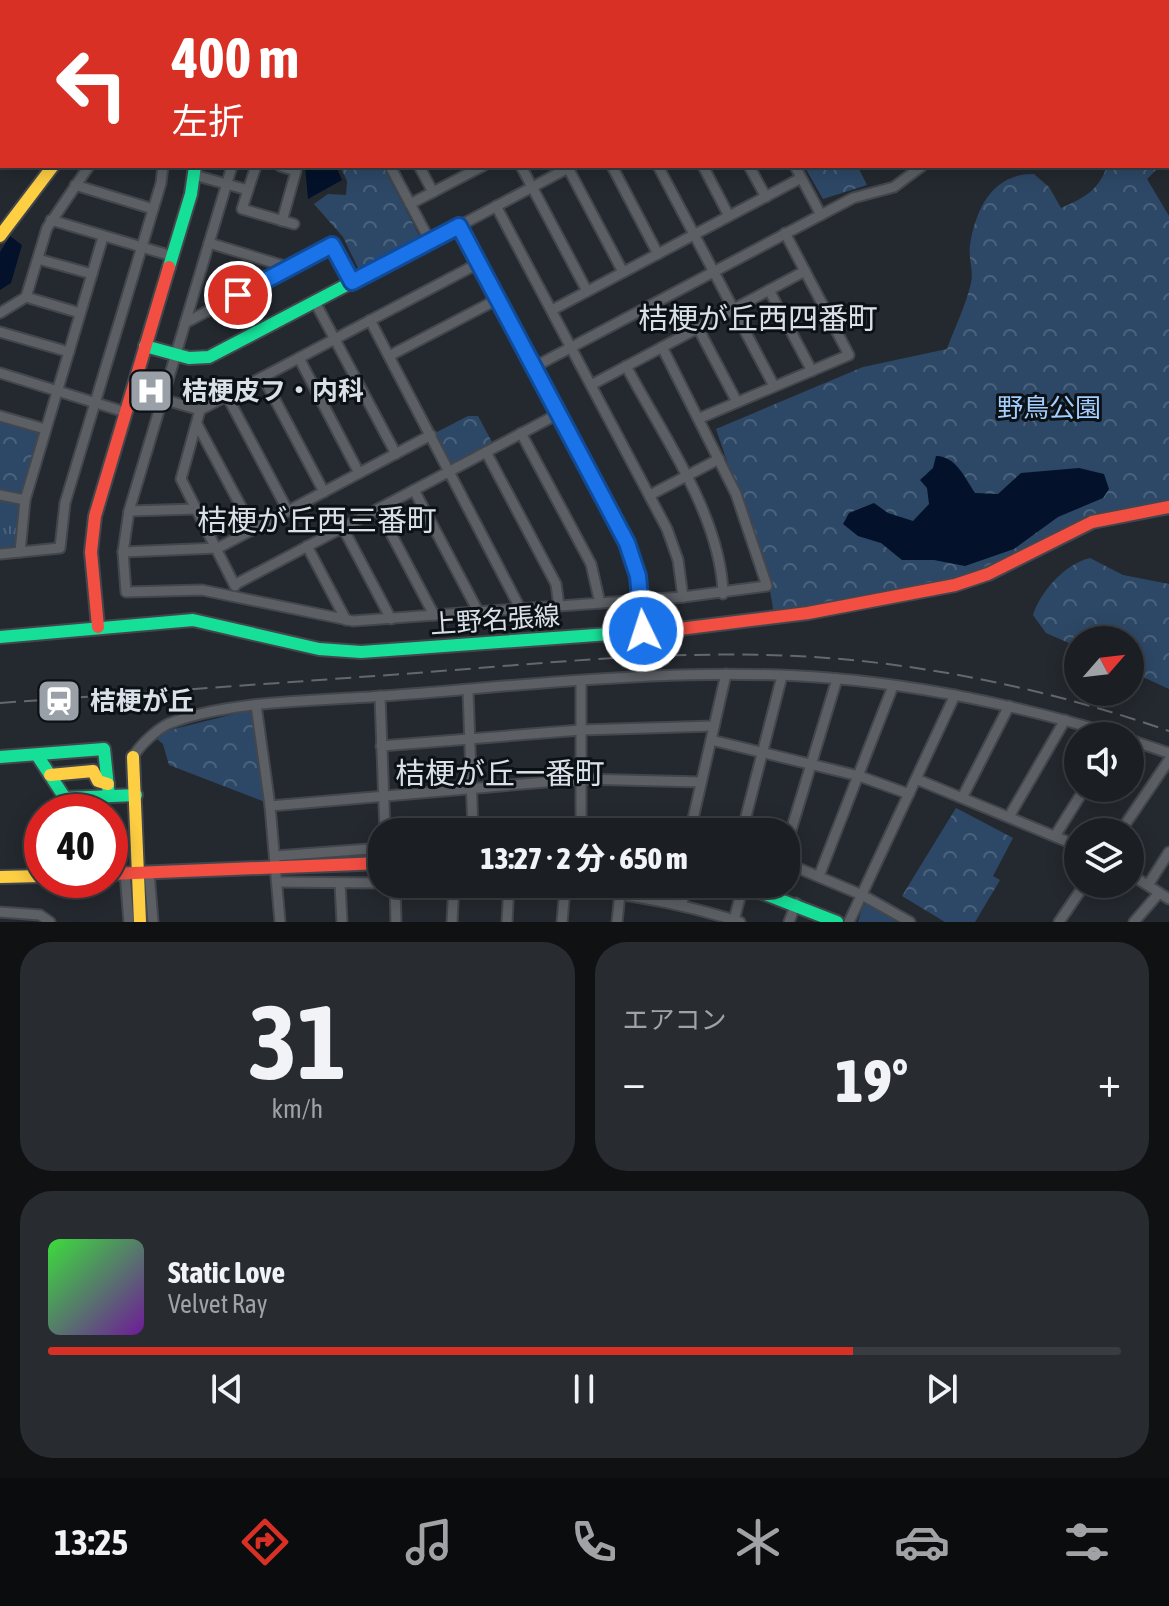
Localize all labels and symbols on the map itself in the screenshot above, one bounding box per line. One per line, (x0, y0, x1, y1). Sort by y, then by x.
pin (204, 261, 272, 329)
district label: 桔梗が丘西四番町 (638, 301, 878, 335)
hospital icon: 桔梗皮フ・内科 (127, 367, 175, 415)
place label: 桔梗皮フ・内科 (182, 376, 364, 406)
park label: 野鳥公園 (997, 393, 1101, 423)
district label: 桔梗が丘西三番町 (197, 503, 437, 537)
position arrow (601, 589, 685, 673)
street label: 上野名張線 (429, 601, 561, 639)
north arrow (1064, 626, 1144, 706)
station icon: 桔梗が丘 (35, 677, 83, 725)
place label: 桔梗が丘 (90, 686, 194, 716)
district label: 桔梗が丘一番町 (395, 756, 605, 790)
speed limit sign: 40 (24, 794, 128, 898)

